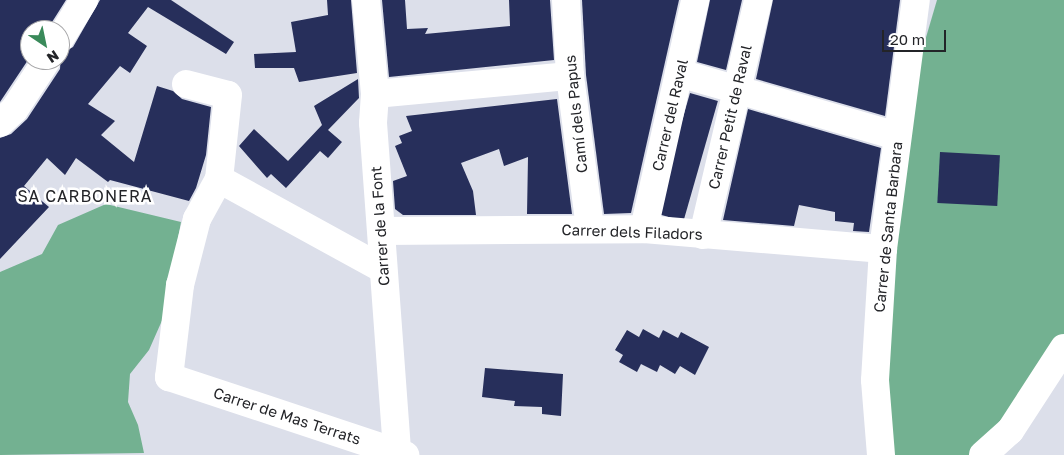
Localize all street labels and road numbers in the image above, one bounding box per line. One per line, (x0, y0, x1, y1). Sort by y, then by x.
street label: Carrer Petit de Raval (705, 43, 755, 191)
street label: Camí dels Papus (561, 54, 591, 174)
street label: Carrer del Raval (648, 57, 692, 173)
street label: Carrer de Santa Barbara (870, 141, 906, 313)
street label: Carrer de la Font (367, 165, 393, 287)
street label: Carrer dels Filadors (561, 221, 703, 243)
street label: Carrer de Mas Terrats (211, 384, 363, 448)

